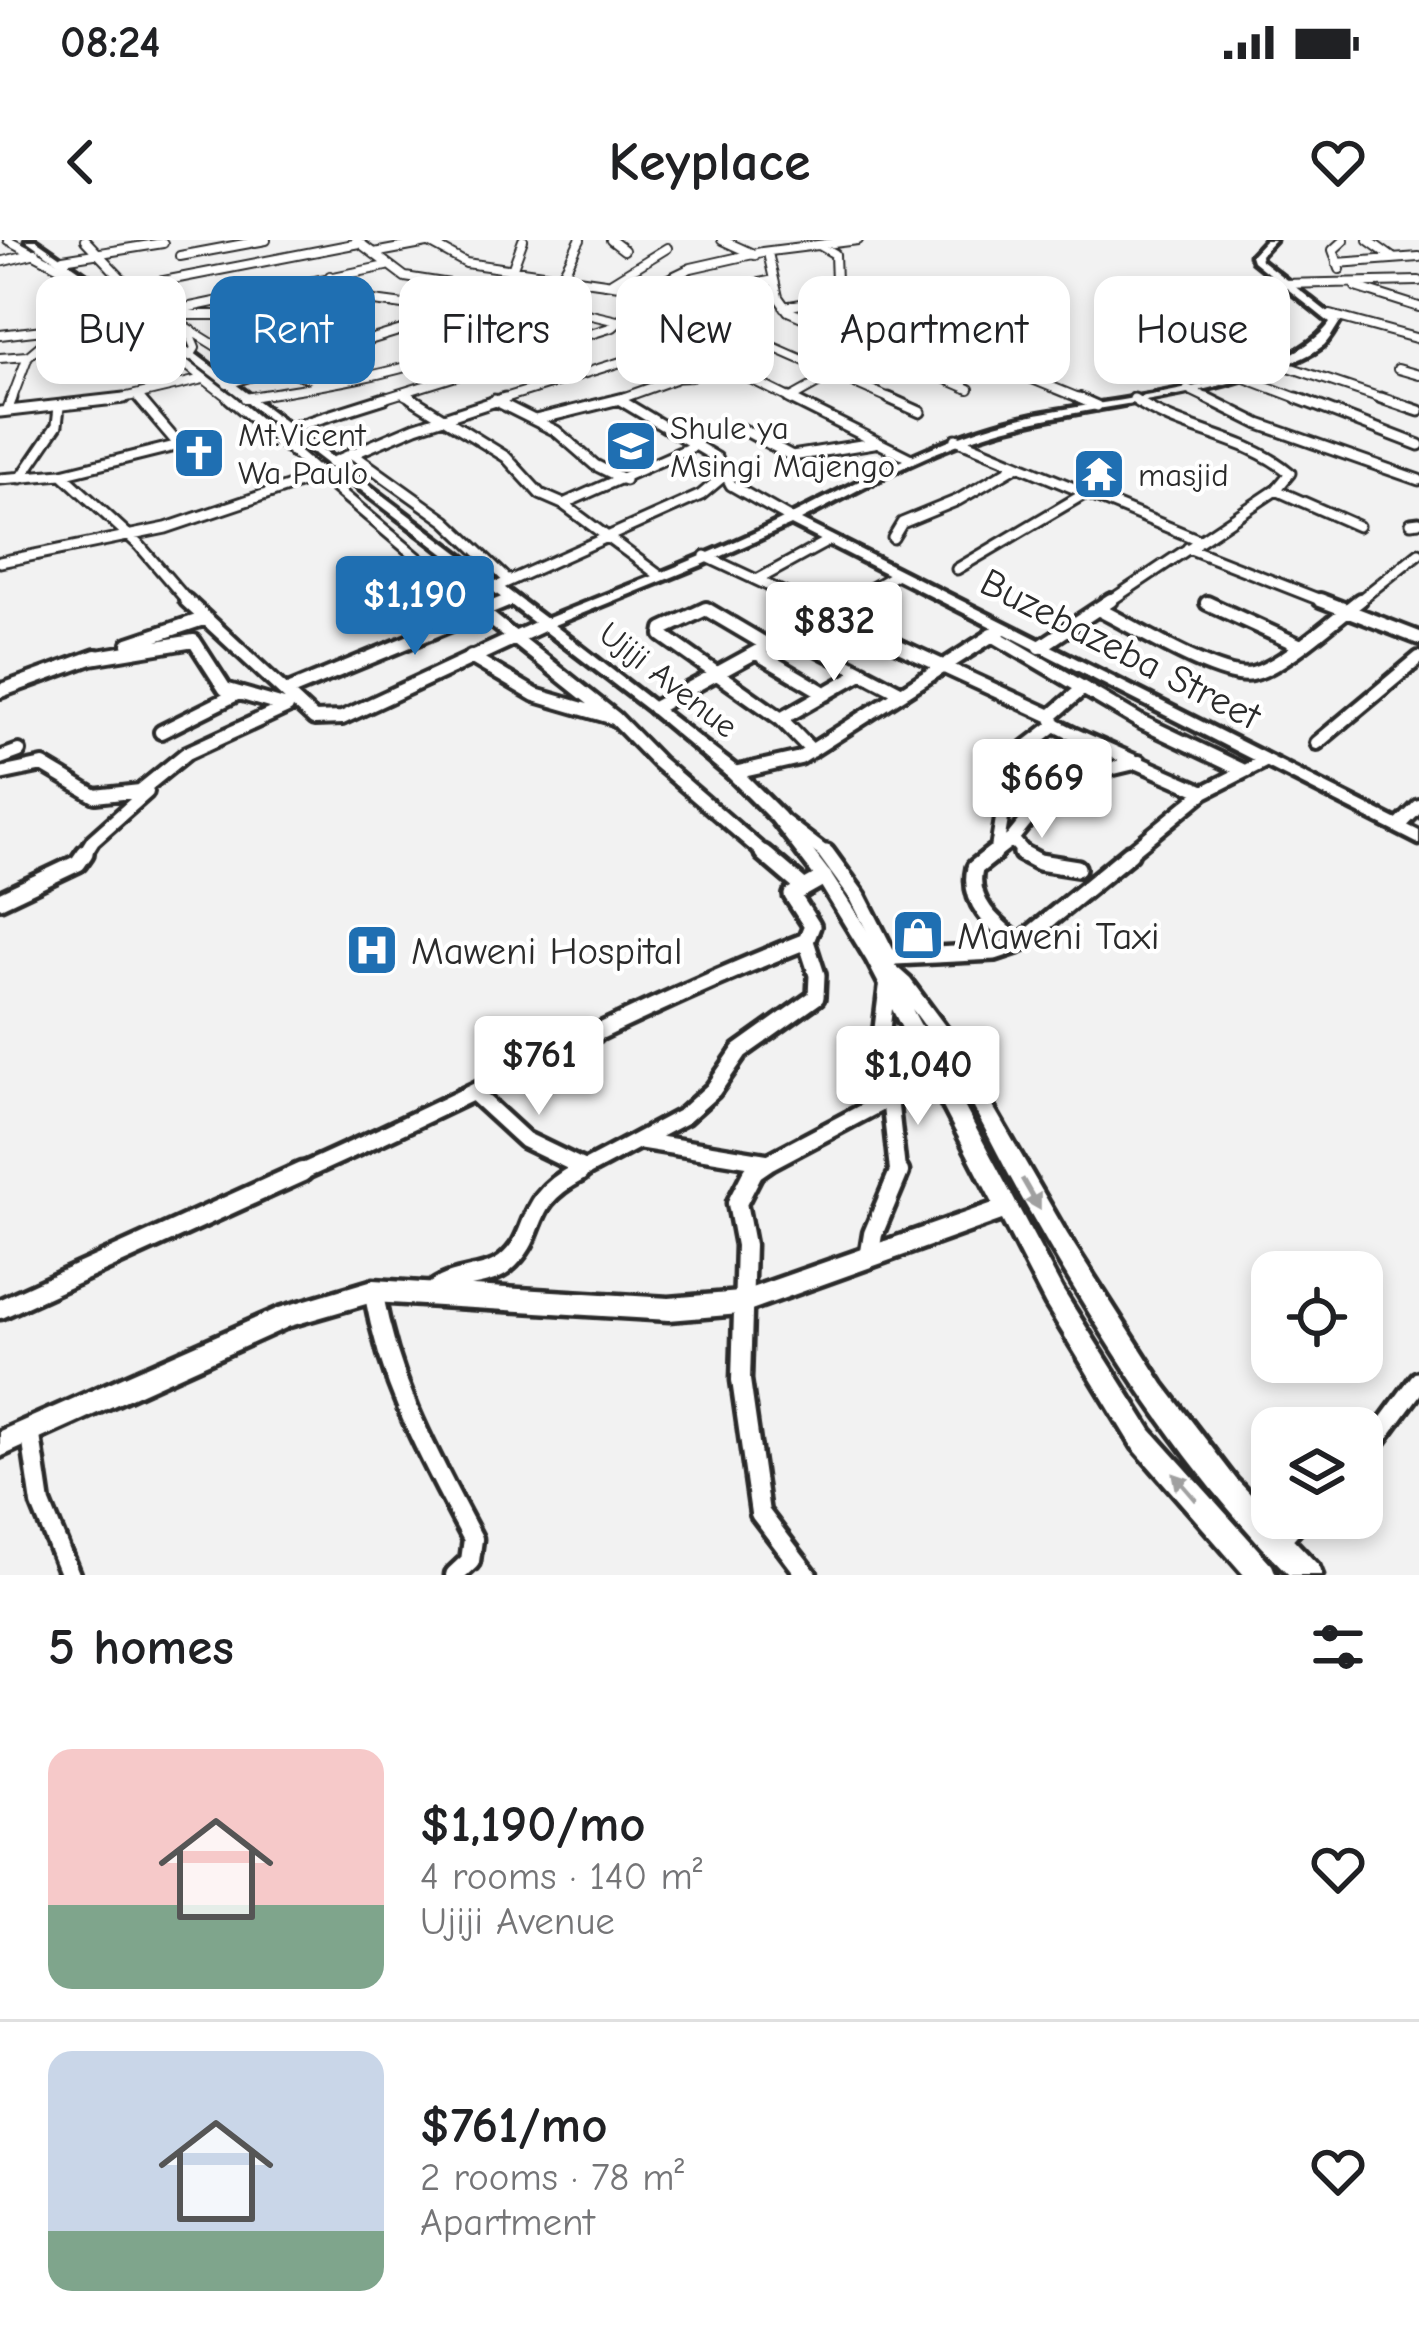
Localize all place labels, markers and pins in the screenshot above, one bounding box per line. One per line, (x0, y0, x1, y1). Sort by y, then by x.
place label: Shule ya Msingi Majengo (670, 409, 895, 485)
place label: Mt.Vicent Wa Paulo (238, 416, 368, 492)
school or university icon: Shule ya Msingi Majengo (603, 418, 659, 474)
church icon: Mt.Vicent Wa Paulo (171, 425, 227, 481)
temple icon: masjid (1071, 446, 1127, 502)
place label: masjid (1138, 456, 1229, 494)
pin: $1,190 (317, 556, 513, 658)
pin: $832 (763, 582, 905, 684)
pin: $669 (971, 739, 1113, 841)
shop icon: Maweni Taxi (890, 907, 946, 963)
place label: Maweni Taxi (957, 914, 1160, 959)
hospital icon: Maweni Hospital (344, 922, 400, 978)
place label: Maweni Hospital (411, 929, 682, 974)
pin: $761 (468, 1016, 610, 1118)
pin: $1,040 (820, 1026, 1016, 1128)

